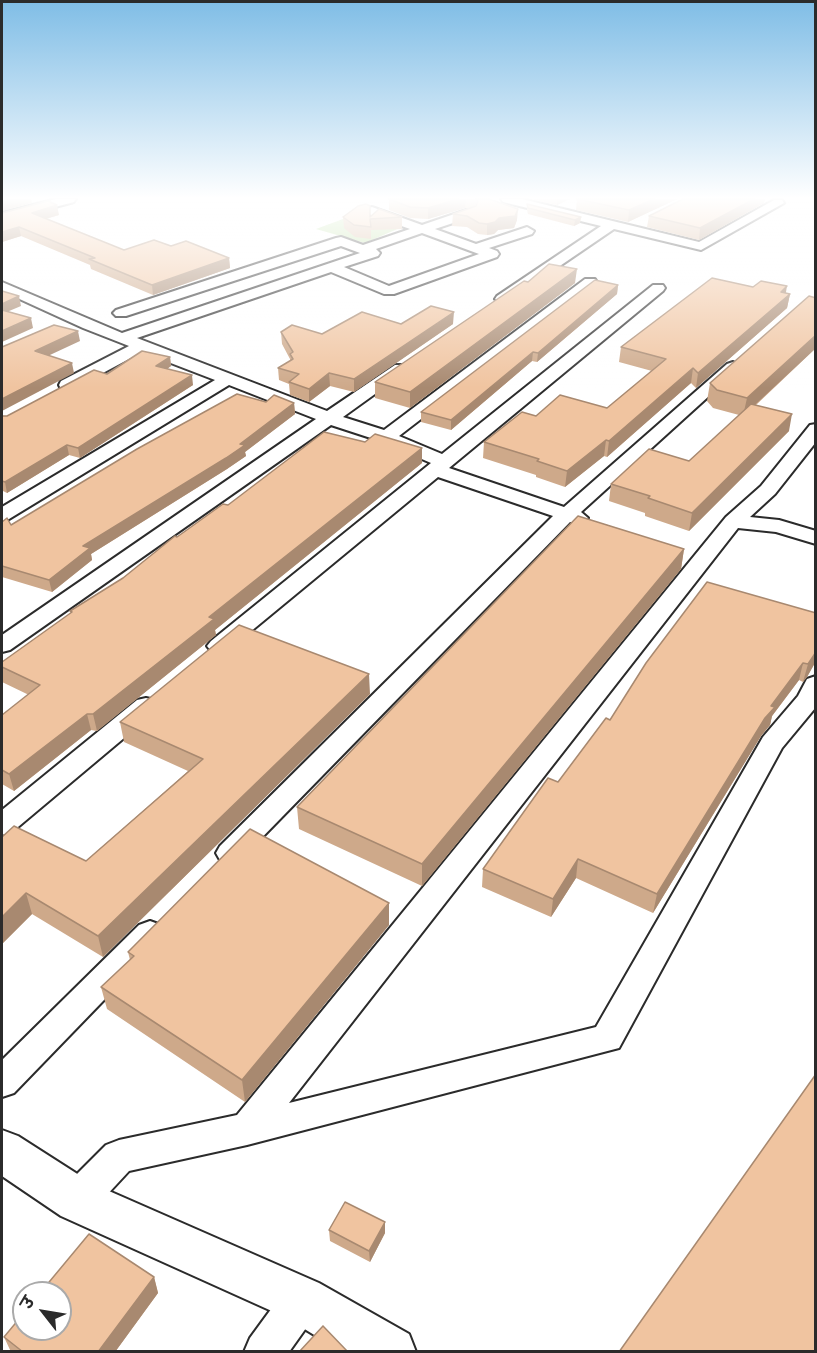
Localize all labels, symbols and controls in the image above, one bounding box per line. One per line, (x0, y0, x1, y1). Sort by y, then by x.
north arrow (12, 1281, 72, 1341)
text: उ (16, 1293, 40, 1313)

